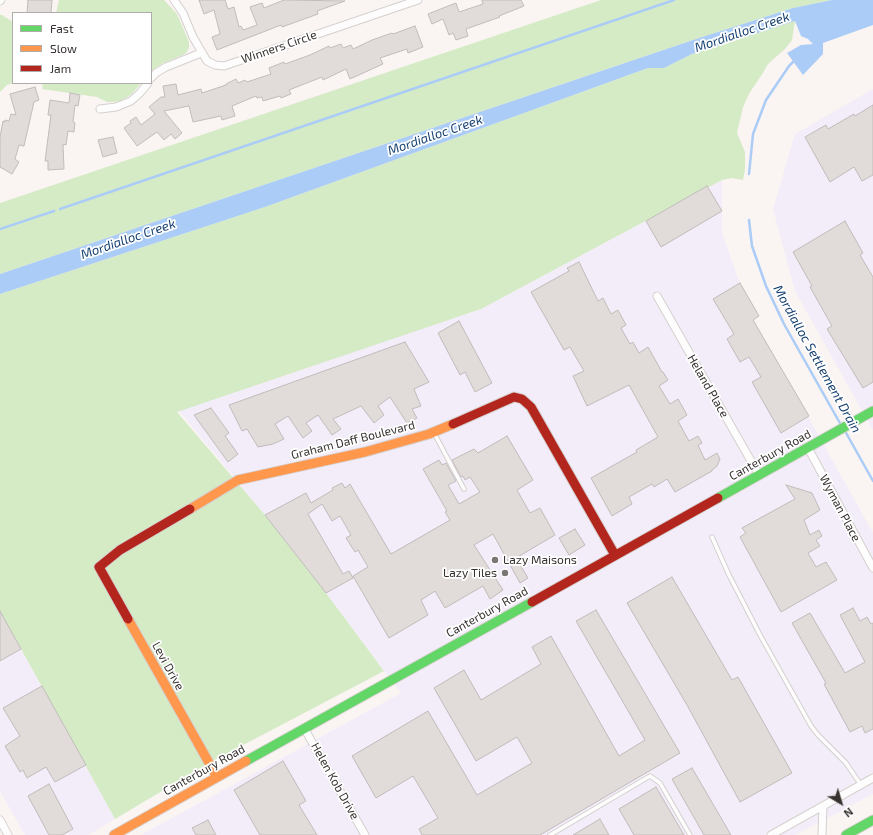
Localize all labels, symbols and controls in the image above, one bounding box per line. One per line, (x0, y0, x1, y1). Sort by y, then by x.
water label: Mordialloc Creek (693, 8, 791, 56)
legend (12, 12, 152, 84)
text: Fast (50, 21, 73, 35)
street label: Winners Circle (239, 27, 319, 67)
text: Slow (50, 41, 77, 55)
text: Jam (50, 61, 71, 75)
water label: Mordialloc Creek (386, 111, 484, 159)
water label: Mordialloc Creek (79, 215, 177, 263)
water label: Mordialloc Settlement Drain (770, 282, 864, 436)
street label: Heland Place (684, 352, 732, 420)
street label: Graham Daff Boulevard (290, 418, 416, 462)
street label: Canterbury Road (727, 427, 813, 483)
street label: Wyman Place (816, 472, 864, 544)
place label: Lazy Maisons (503, 553, 577, 567)
marker: Lazy Maisons (490, 555, 500, 565)
place label: Lazy Tiles (443, 566, 497, 580)
marker: Lazy Tiles (500, 568, 510, 578)
street label: Canterbury Road (444, 584, 530, 640)
street label: Levi Drive (149, 639, 187, 693)
street label: Helen Kob Drive (308, 740, 362, 822)
street label: Canterbury Road (161, 742, 247, 798)
north arrow (821, 783, 861, 823)
text: N (842, 805, 856, 820)

